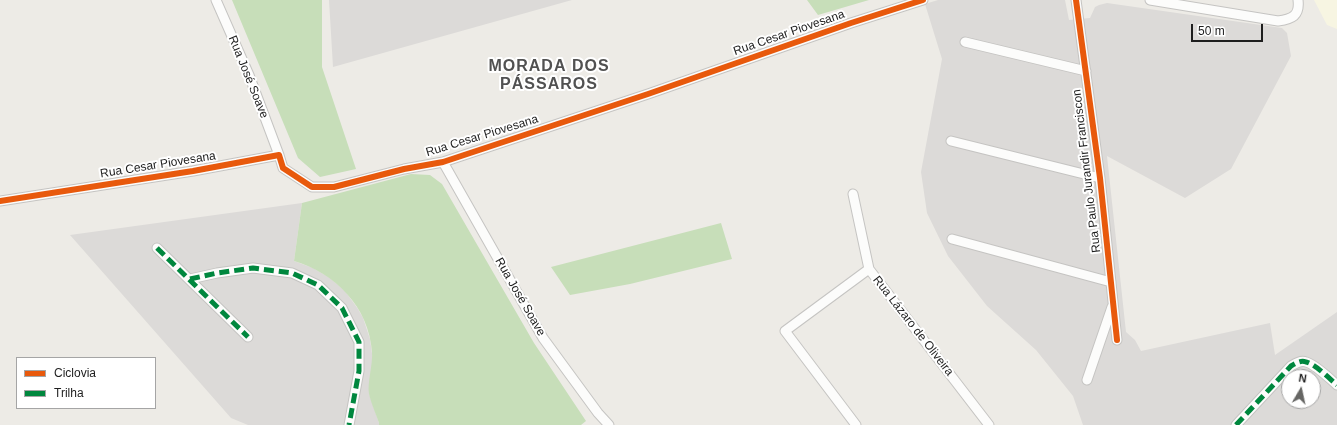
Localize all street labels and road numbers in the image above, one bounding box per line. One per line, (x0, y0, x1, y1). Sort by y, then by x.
street label: Rua Cesar Piovesana (731, 7, 847, 59)
street label: Rua José Soave (225, 33, 271, 121)
street label: Rua Paulo Jurandir Franciscon (1070, 88, 1104, 254)
street label: Rua Cesar Piovesana (424, 112, 540, 160)
street label: Rua Cesar Piovesana (99, 149, 217, 181)
street label: Rua José Soave (492, 255, 548, 339)
street label: Rua Lázaro de Oliveira (870, 273, 956, 379)

